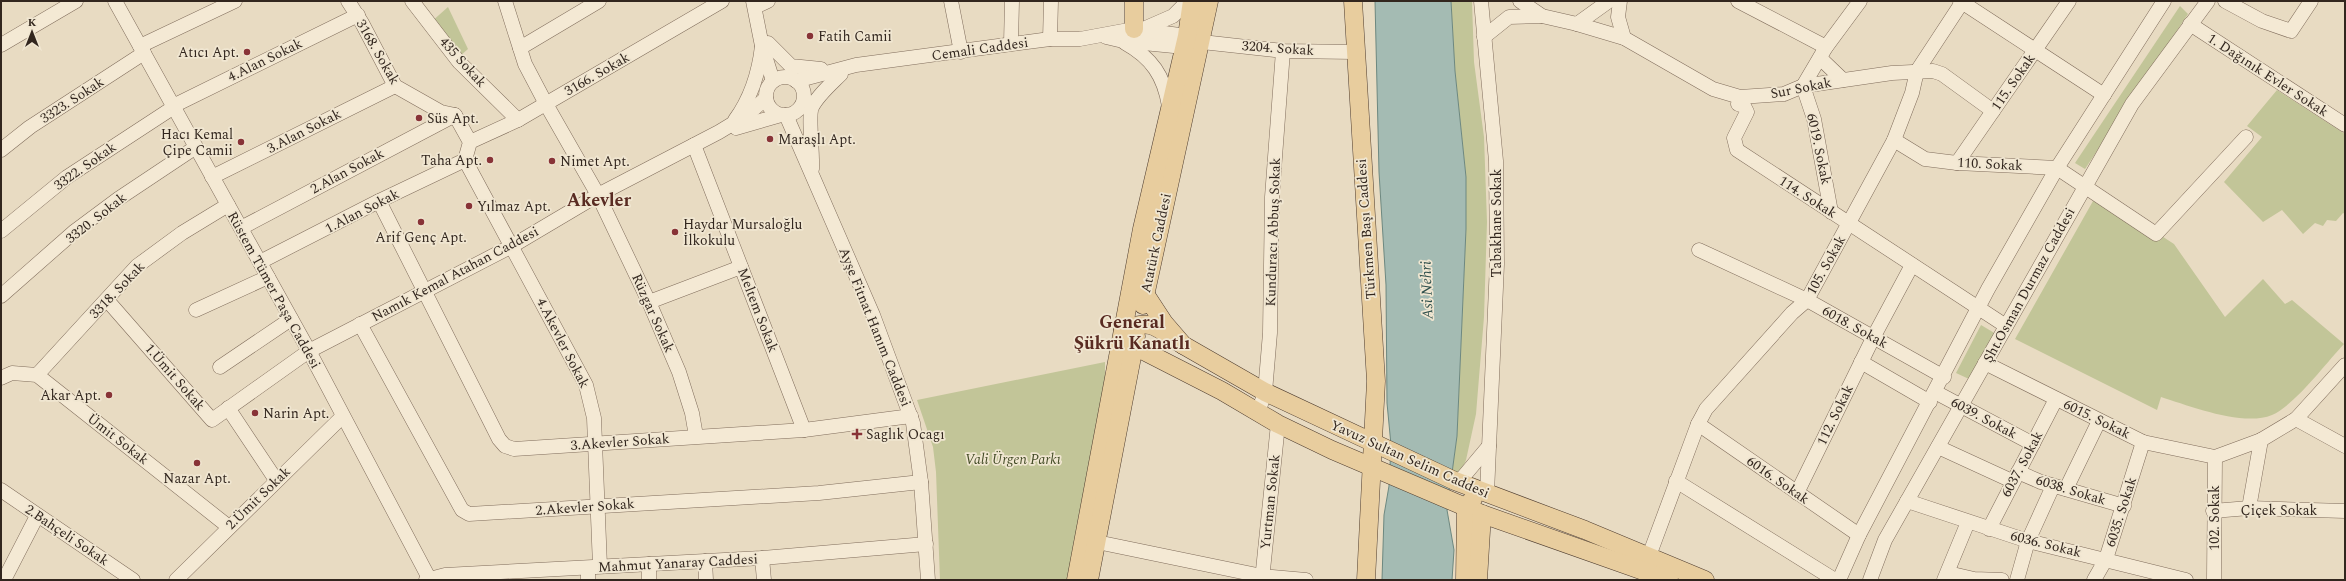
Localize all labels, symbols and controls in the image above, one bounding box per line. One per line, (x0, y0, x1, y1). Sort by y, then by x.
north arrow (12, 12, 52, 52)
text: K (28, 14, 37, 31)
street label: 3168. Sokak (351, 15, 405, 89)
place label: Fatih Camii (818, 26, 892, 47)
street label: 1. Dağınık Evler Sokak (2203, 28, 2333, 122)
marker: Fatih Camii (805, 31, 815, 41)
street label: 435 Sokak (434, 32, 492, 92)
street label: Cemali Caddesi (930, 32, 1030, 66)
street label: 4.Alan Sokak (224, 33, 306, 87)
street label: 3204. Sokak (1241, 35, 1315, 61)
place label: Atıcı Apt. (178, 42, 239, 63)
marker: Atıcı Apt. (242, 47, 252, 57)
street label: 3166. Sokak (560, 47, 634, 101)
street label: 115. Sokak (1986, 49, 2040, 115)
street label: 3323. Sokak (36, 71, 108, 129)
street label: Sur Sokak (1769, 72, 1834, 104)
street label: 3.Alan Sokak (263, 103, 345, 159)
place label: Süs Apt. (427, 108, 479, 129)
street label: 6019. Sokak (1801, 111, 1837, 187)
marker: Süs Apt. (414, 113, 424, 123)
place label: Hacı Kemal Çipe Camii (161, 124, 233, 161)
place label: Maraşlı Apt. (778, 129, 856, 150)
marker: Maraşlı Apt. (765, 134, 775, 144)
street label: 3322. Sokak (49, 137, 121, 195)
marker: Hacı Kemal Çipe Camii (236, 137, 246, 147)
street label: 2.Alan Sokak (306, 143, 388, 199)
place label: Taha Apt. (421, 150, 482, 171)
place label: Nimet Apt. (560, 151, 630, 172)
street label: 110. Sokak (1957, 152, 2023, 176)
marker: Taha Apt. (485, 155, 495, 165)
marker: Nimet Apt. (547, 156, 557, 166)
street label: Kunduracı Abbuş Sokak (1260, 157, 1286, 307)
street label: Türkmen Başı Caddesi (1351, 158, 1381, 300)
street label: Tabakhane Sokak (1486, 168, 1507, 277)
street label: 114. Sokak (1775, 170, 1841, 224)
street label: 1.Alan Sokak (321, 183, 403, 239)
street label: 3320. Sokak (61, 187, 131, 249)
district label: Akevler (567, 187, 632, 214)
street label: Atatürk Caddesi (1135, 191, 1177, 295)
place label: Yılmaz Apt. (477, 196, 551, 217)
marker: Yılmaz Apt. (464, 201, 474, 211)
street label: Şht.Osman Durmaz Caddesi (1978, 204, 2080, 366)
street label: Rüstem Tümer Paşa Caddesi (222, 207, 326, 373)
place label: Haydar Mursaloğlu İlkokulu (683, 214, 803, 251)
marker: Arif Genç Apt. (416, 217, 426, 227)
street label: Namık Kemal Atahan Caddesi (368, 221, 542, 327)
place label: Arif Genç Apt. (375, 227, 467, 248)
marker: Haydar Mursaloğlu İlkokulu (670, 227, 680, 237)
street label: 105. Sokak (1801, 231, 1851, 299)
street label: Ayşe Fitnat Hanım Caddesi (833, 244, 917, 410)
street label: 3318. Sokak (84, 257, 150, 323)
water label: Asi Nehri (1414, 260, 1440, 321)
street label: Meltem Sokak (732, 265, 784, 356)
street label: Rüzgar Sokak (626, 270, 680, 356)
street label: 4.Akevler Sokak (531, 294, 595, 392)
street label: 6018. Sokak (1818, 300, 1892, 354)
district label: General Şükrü Kanatlı (1074, 309, 1190, 357)
street label: 1.Ümit Sokak (140, 339, 210, 415)
street label: 112. Sokak (1811, 381, 1859, 449)
place label: Akar Apt. (40, 385, 101, 406)
marker: Akar Apt. (104, 390, 114, 400)
street label: 6039. Sokak (1947, 392, 2021, 444)
street label: 6015. Sokak (2060, 394, 2134, 444)
place label: Narin Apt. (263, 403, 329, 424)
street label: Ümit Sokak (83, 408, 153, 470)
marker: Narin Apt. (250, 408, 260, 418)
street label: Yavuz Sultan Selim Caddesi (1327, 414, 1493, 504)
place label: Saglık Ocagı (866, 424, 945, 445)
street label: 6037. Sokak (1996, 427, 2048, 501)
street label: 3.Akevler Sokak (570, 428, 670, 456)
marker: Saglık Ocagı (851, 428, 863, 440)
park label: Vali Ürgen Parkı (965, 449, 1061, 470)
street label: 6016. Sokak (1742, 451, 1814, 509)
street label: Yurtman Sokak (1255, 453, 1285, 551)
marker: Nazar Apt. (192, 458, 202, 468)
street label: 2.Ümit Sokak (221, 461, 295, 535)
place label: Nazar Apt. (163, 468, 231, 489)
street label: 6038. Sokak (2033, 469, 2109, 511)
street label: 6035. Sokak (2100, 474, 2142, 550)
street label: 102. Sokak (2204, 485, 2225, 551)
street label: 2.Akevler Sokak (535, 493, 635, 521)
street label: 2.Bahçeli Sokak (21, 499, 113, 571)
street label: Çiçek Sokak (2241, 500, 2318, 521)
street label: 6036. Sokak (2008, 525, 2084, 563)
street label: Mahmut Yanaray Caddesi (598, 548, 758, 578)

